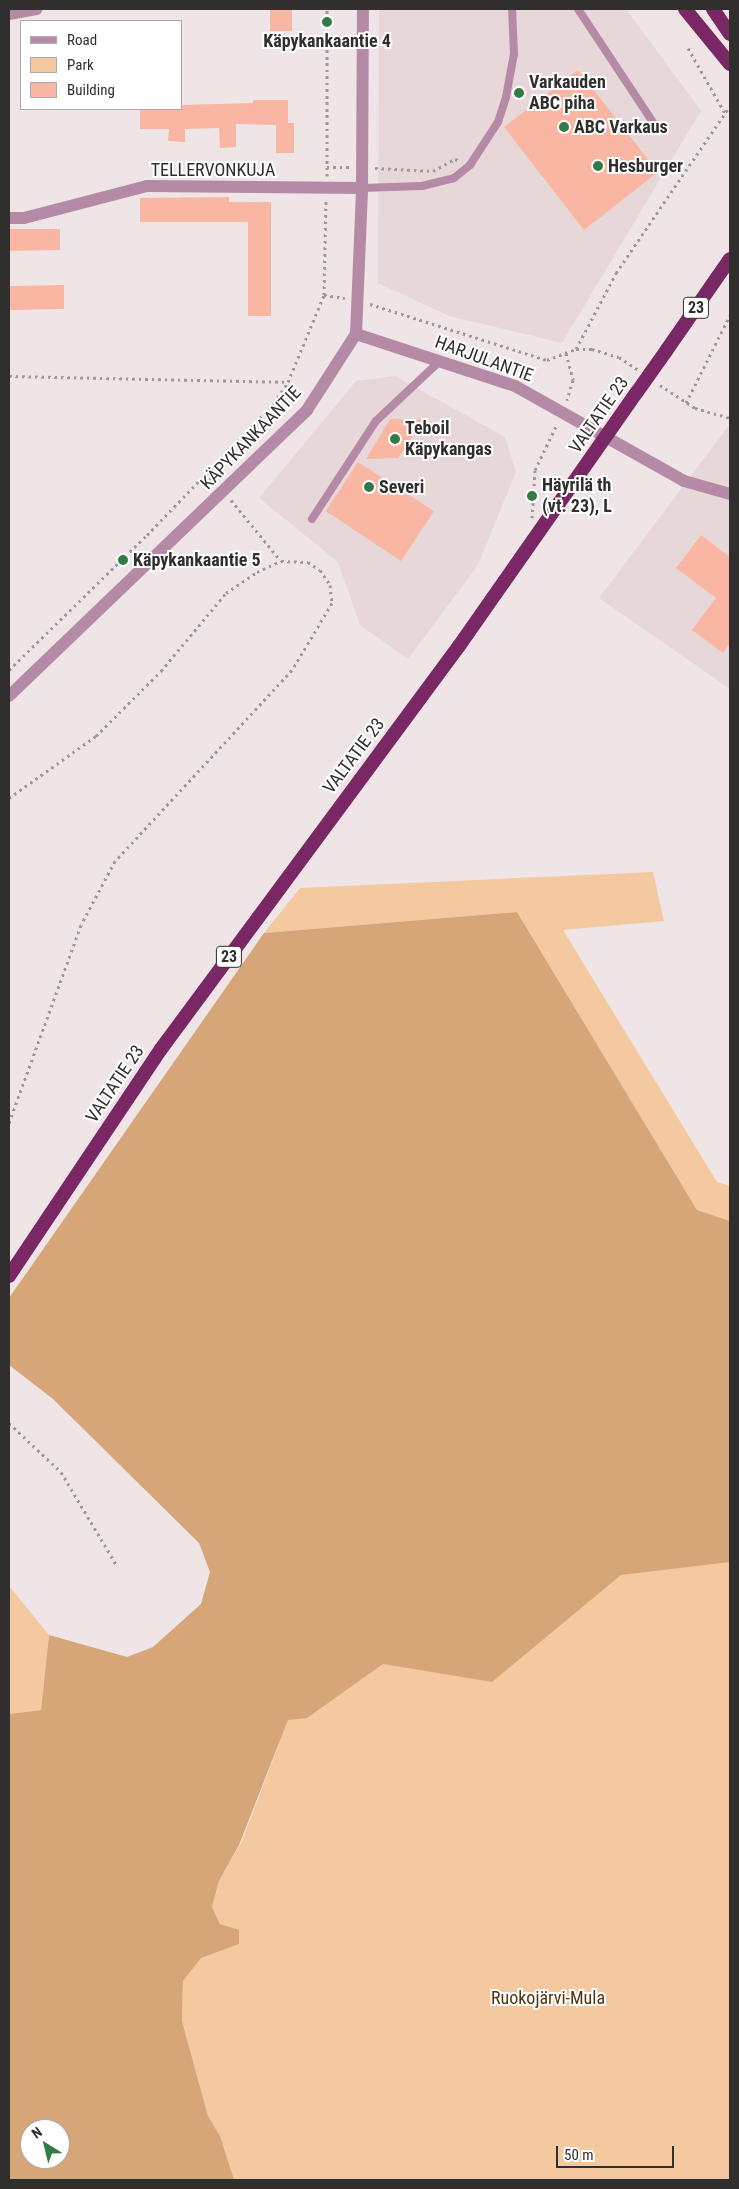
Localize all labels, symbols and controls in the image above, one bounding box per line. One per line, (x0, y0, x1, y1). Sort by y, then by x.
marker: Käpykankaantie 4 (321, 16, 333, 28)
legend (20, 20, 182, 110)
place label: Käpykankaantie 4 (263, 30, 391, 52)
text: Road (67, 31, 97, 49)
text: Park (67, 56, 94, 74)
place label: Varkauden ABC piha (529, 72, 606, 115)
text: Building (67, 81, 115, 99)
marker: Varkauden ABC piha (513, 87, 525, 99)
place label: ABC Varkaus (574, 116, 668, 138)
marker: ABC Varkaus (558, 121, 570, 133)
place label: Hesburger (608, 155, 683, 177)
street label: TELLERVONKUJA (151, 159, 275, 181)
marker: Hesburger (592, 160, 604, 172)
road number: 23 (682, 294, 710, 322)
street label: HARJULANTIE (432, 331, 536, 387)
street label: VALTATIE 23 (565, 373, 633, 457)
street label: KÄPYKANKAANTIE (196, 382, 306, 494)
place label: Teboil Käpykangas (405, 418, 492, 460)
marker: Teboil Käpykangas (389, 433, 401, 445)
place label: Häyrilä th (vt. 23), L (542, 475, 612, 518)
place label: Severi (379, 476, 424, 498)
marker: Severi (363, 481, 375, 493)
marker: Häyrilä th (vt. 23), L (526, 490, 538, 502)
place label: Käpykankaantie 5 (133, 549, 261, 571)
marker: Käpykankaantie 5 (117, 554, 129, 566)
street label: VALTATIE 23 (319, 714, 389, 798)
road number: 23 (215, 944, 243, 970)
street label: VALTATIE 23 (81, 1041, 149, 1127)
park label: Ruokojärvi-Mula (491, 1987, 605, 2009)
north arrow (20, 2119, 70, 2169)
text: N (29, 2124, 45, 2142)
scale bar (559, 2136, 676, 2168)
text: 50 m (564, 2146, 594, 2164)

